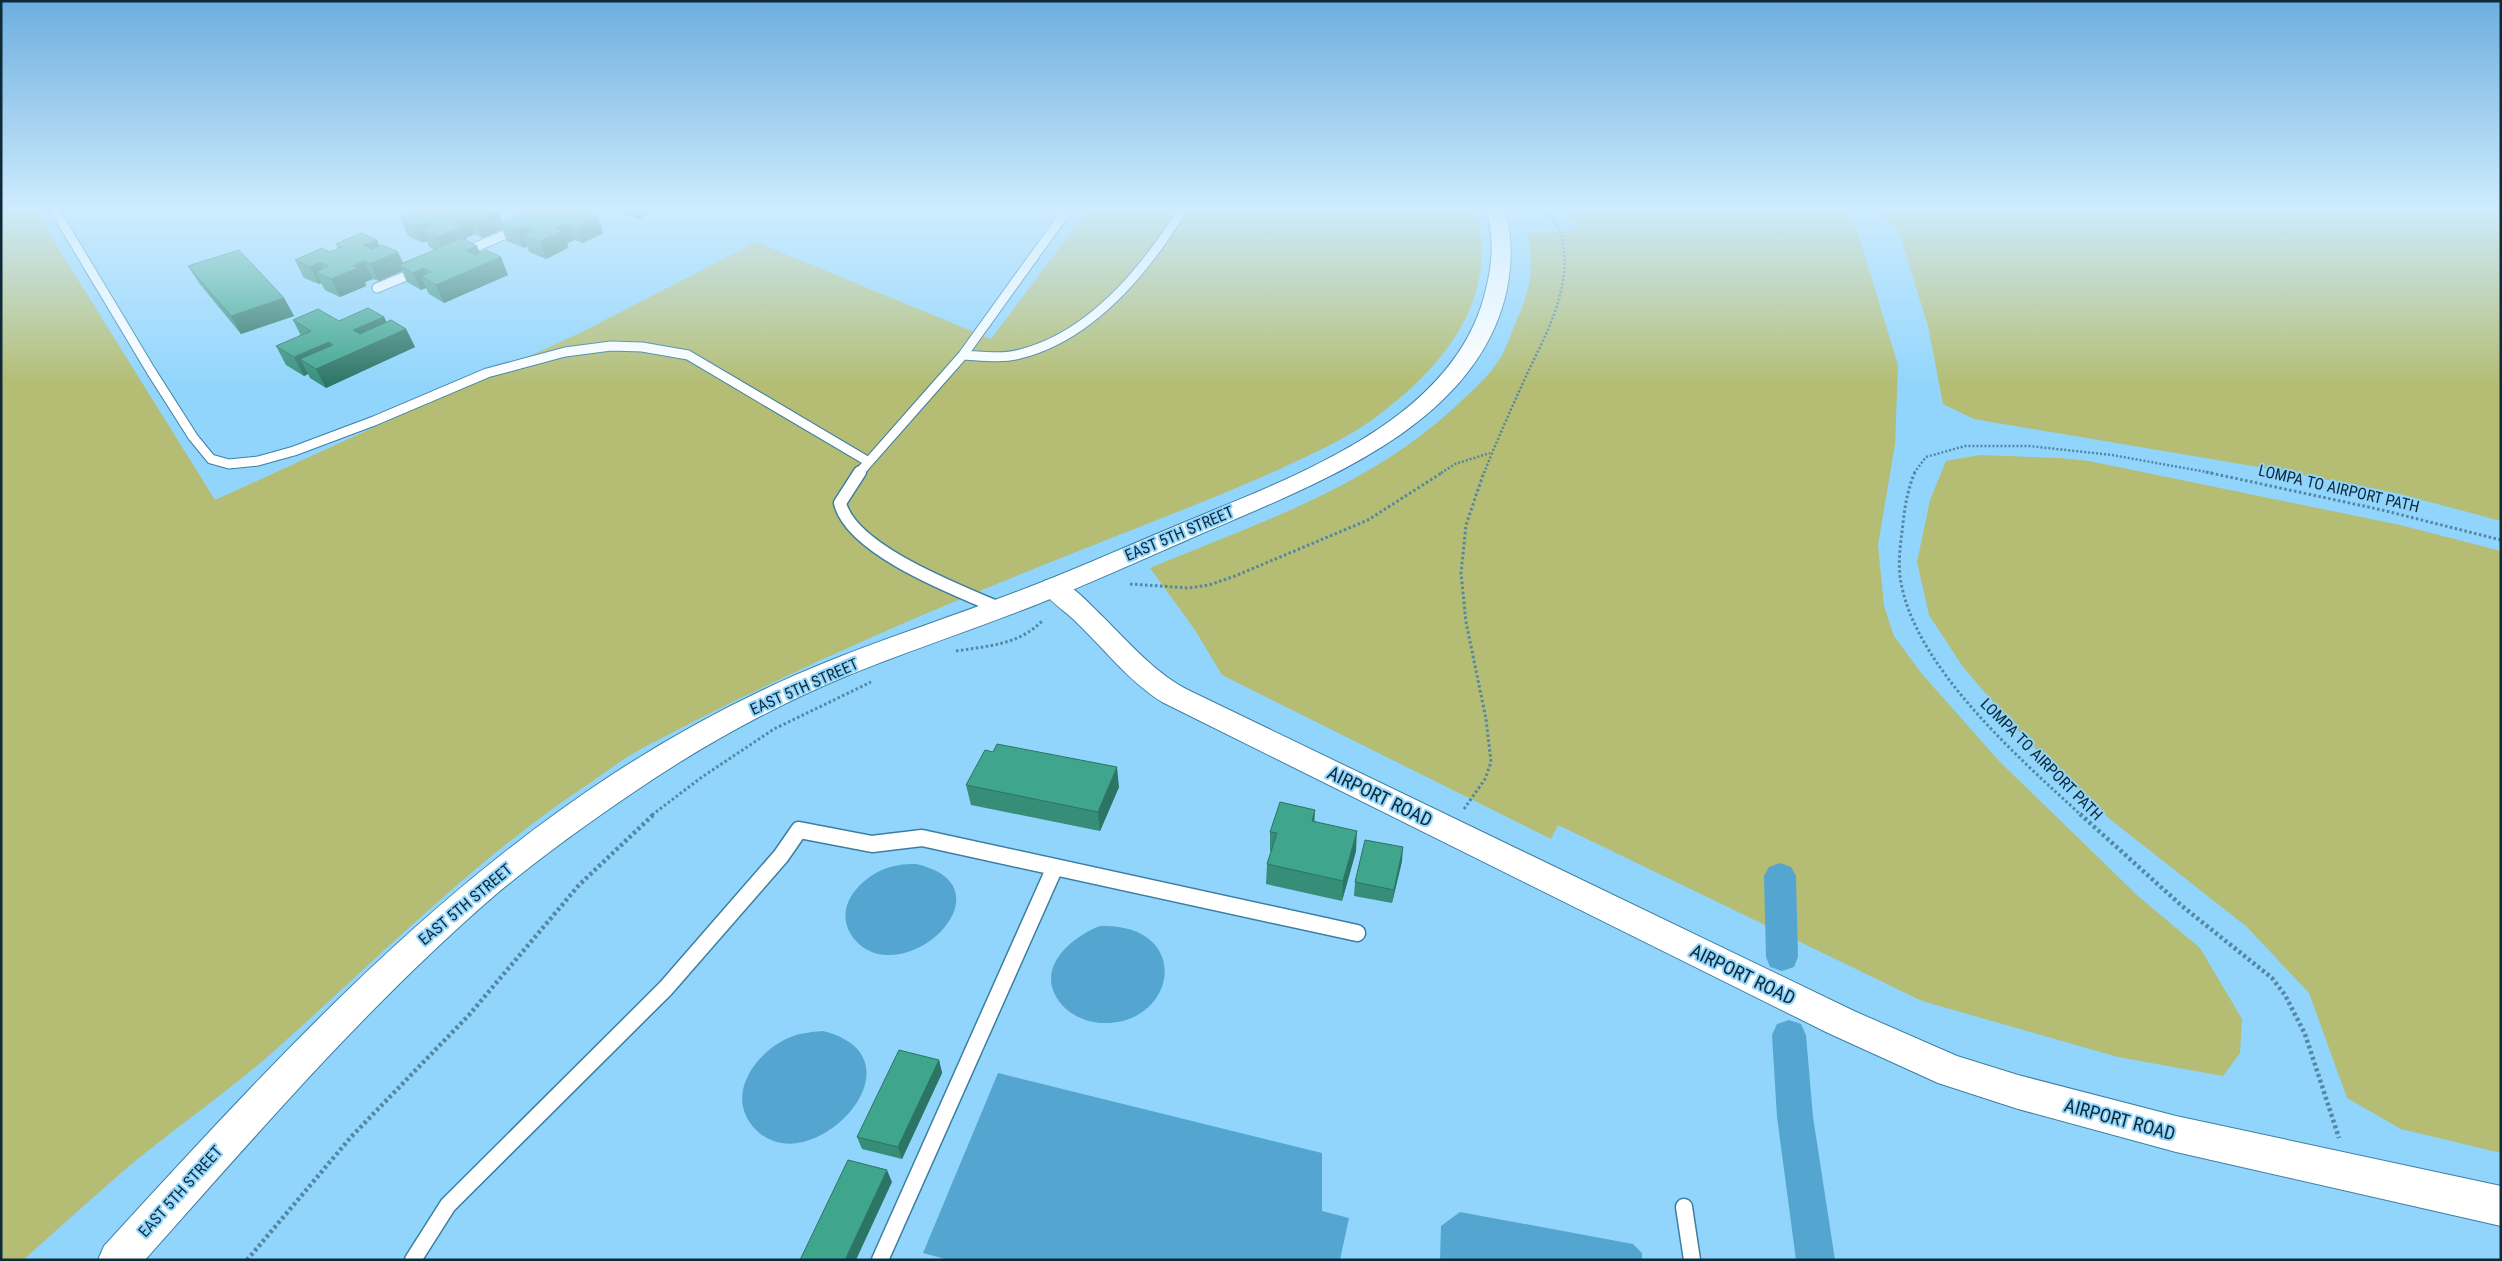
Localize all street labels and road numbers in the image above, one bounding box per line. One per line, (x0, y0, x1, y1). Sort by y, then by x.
street label: LOMPA TO AIRPORT PATH (2257, 461, 2421, 516)
street label: EAST 5TH STREET (1122, 502, 1237, 565)
street label: EAST 5TH STREET (747, 654, 861, 719)
street label: LOMPA TO AIRPORT PATH (1977, 694, 2107, 824)
street label: AIRPORT ROAD (1323, 761, 1436, 832)
street label: EAST 5TH STREET (415, 860, 516, 949)
street label: AIRPORT ROAD (1686, 939, 1799, 1010)
street label: AIRPORT ROAD (2062, 1094, 2178, 1145)
street label: EAST 5TH STREET (134, 1142, 226, 1241)

